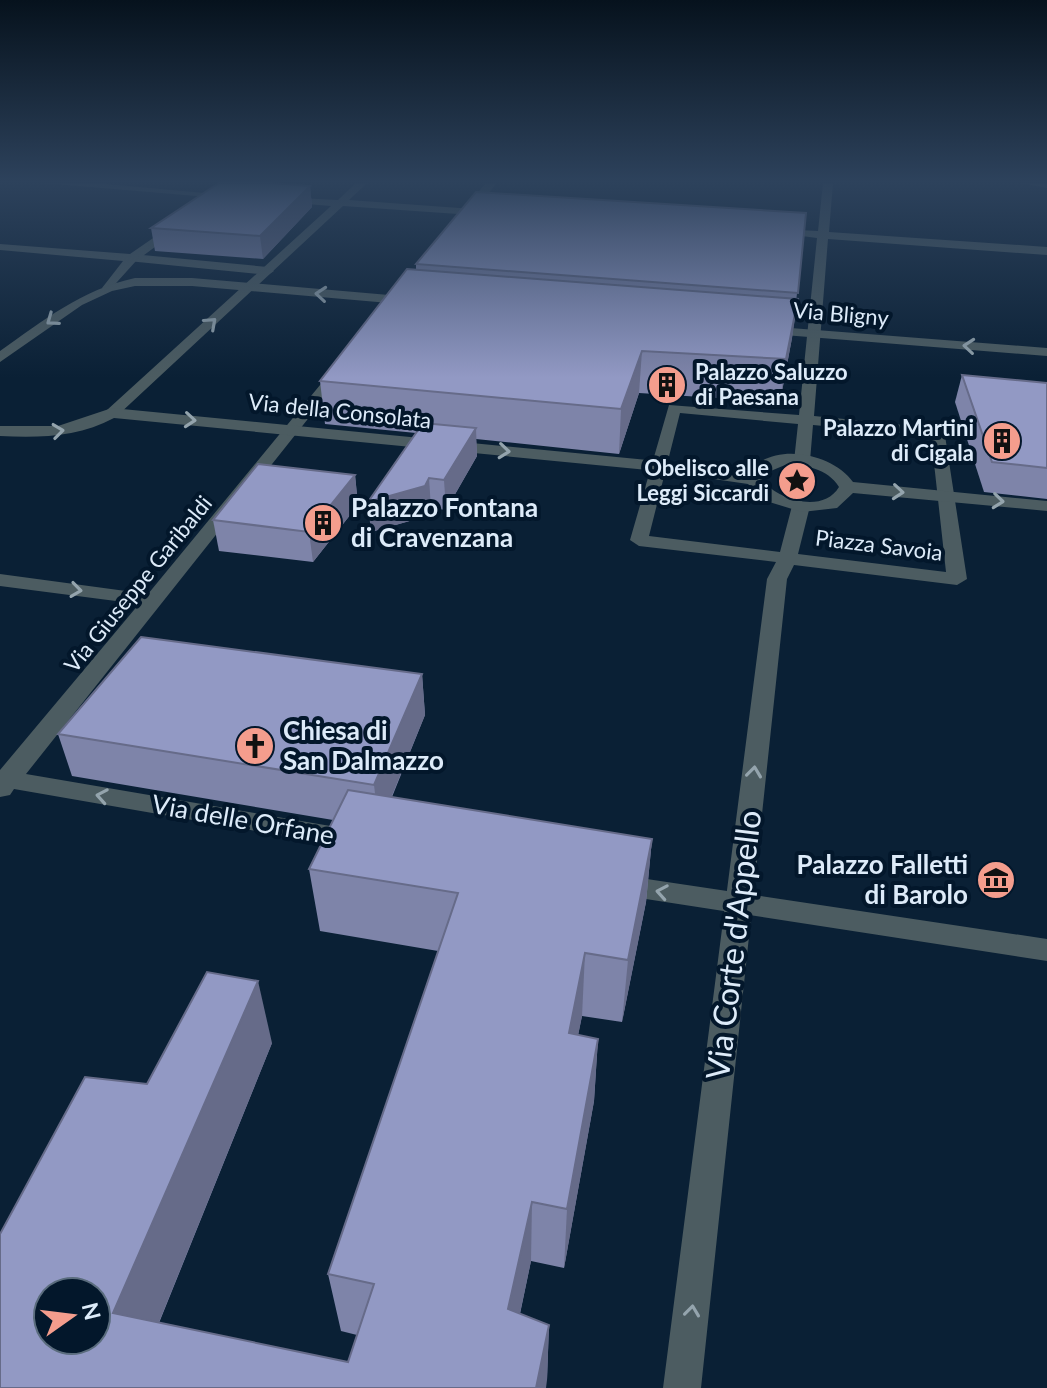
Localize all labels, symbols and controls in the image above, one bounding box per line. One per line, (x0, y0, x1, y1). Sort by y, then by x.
one-way arrow (314, 286, 327, 303)
street label: Via Bligny (792, 296, 891, 331)
one-way arrow (47, 310, 61, 325)
one-way arrow (202, 318, 216, 332)
one-way arrow (962, 338, 975, 355)
place label: Palazzo Saluzzo di Paesana (695, 358, 848, 410)
building icon: Palazzo Saluzzo di Paesana (646, 364, 688, 406)
street label: Via della Consolata (247, 387, 433, 434)
one-way arrow (184, 412, 197, 429)
place label: Palazzo Martini di Cigala (823, 414, 974, 466)
building icon: Palazzo Martini di Cigala (981, 420, 1023, 462)
one-way arrow (51, 423, 65, 440)
one-way arrow (498, 443, 511, 460)
place label: Obelisco alle Leggi Siccardi (636, 454, 769, 506)
place icon: Obelisco alle Leggi Siccardi (776, 460, 818, 502)
one-way arrow (892, 483, 905, 500)
street label: Via Giuseppe Garibaldi (58, 490, 217, 678)
place label: Palazzo Fontana di Cravenzana (351, 491, 538, 553)
one-way arrow (992, 493, 1005, 510)
building icon: Palazzo Fontana di Cravenzana (302, 502, 344, 544)
street label: Piazza Savoia (814, 523, 944, 566)
one-way arrow (69, 581, 83, 598)
place label: Chiesa di San Dalmazzo (283, 714, 444, 776)
church icon: Chiesa di San Dalmazzo (234, 725, 276, 767)
one-way arrow (746, 765, 763, 778)
street label: Via delle Orfane (150, 787, 337, 851)
one-way arrow (95, 788, 109, 805)
street label: Via Corte d'Appello (697, 808, 768, 1082)
place label: Palazzo Falletti di Barolo (797, 848, 968, 910)
museum icon: Palazzo Falletti di Barolo (975, 859, 1017, 901)
one-way arrow (655, 884, 669, 901)
north arrow (32, 1276, 112, 1356)
text: N (77, 1300, 107, 1323)
one-way arrow (683, 1304, 700, 1317)

